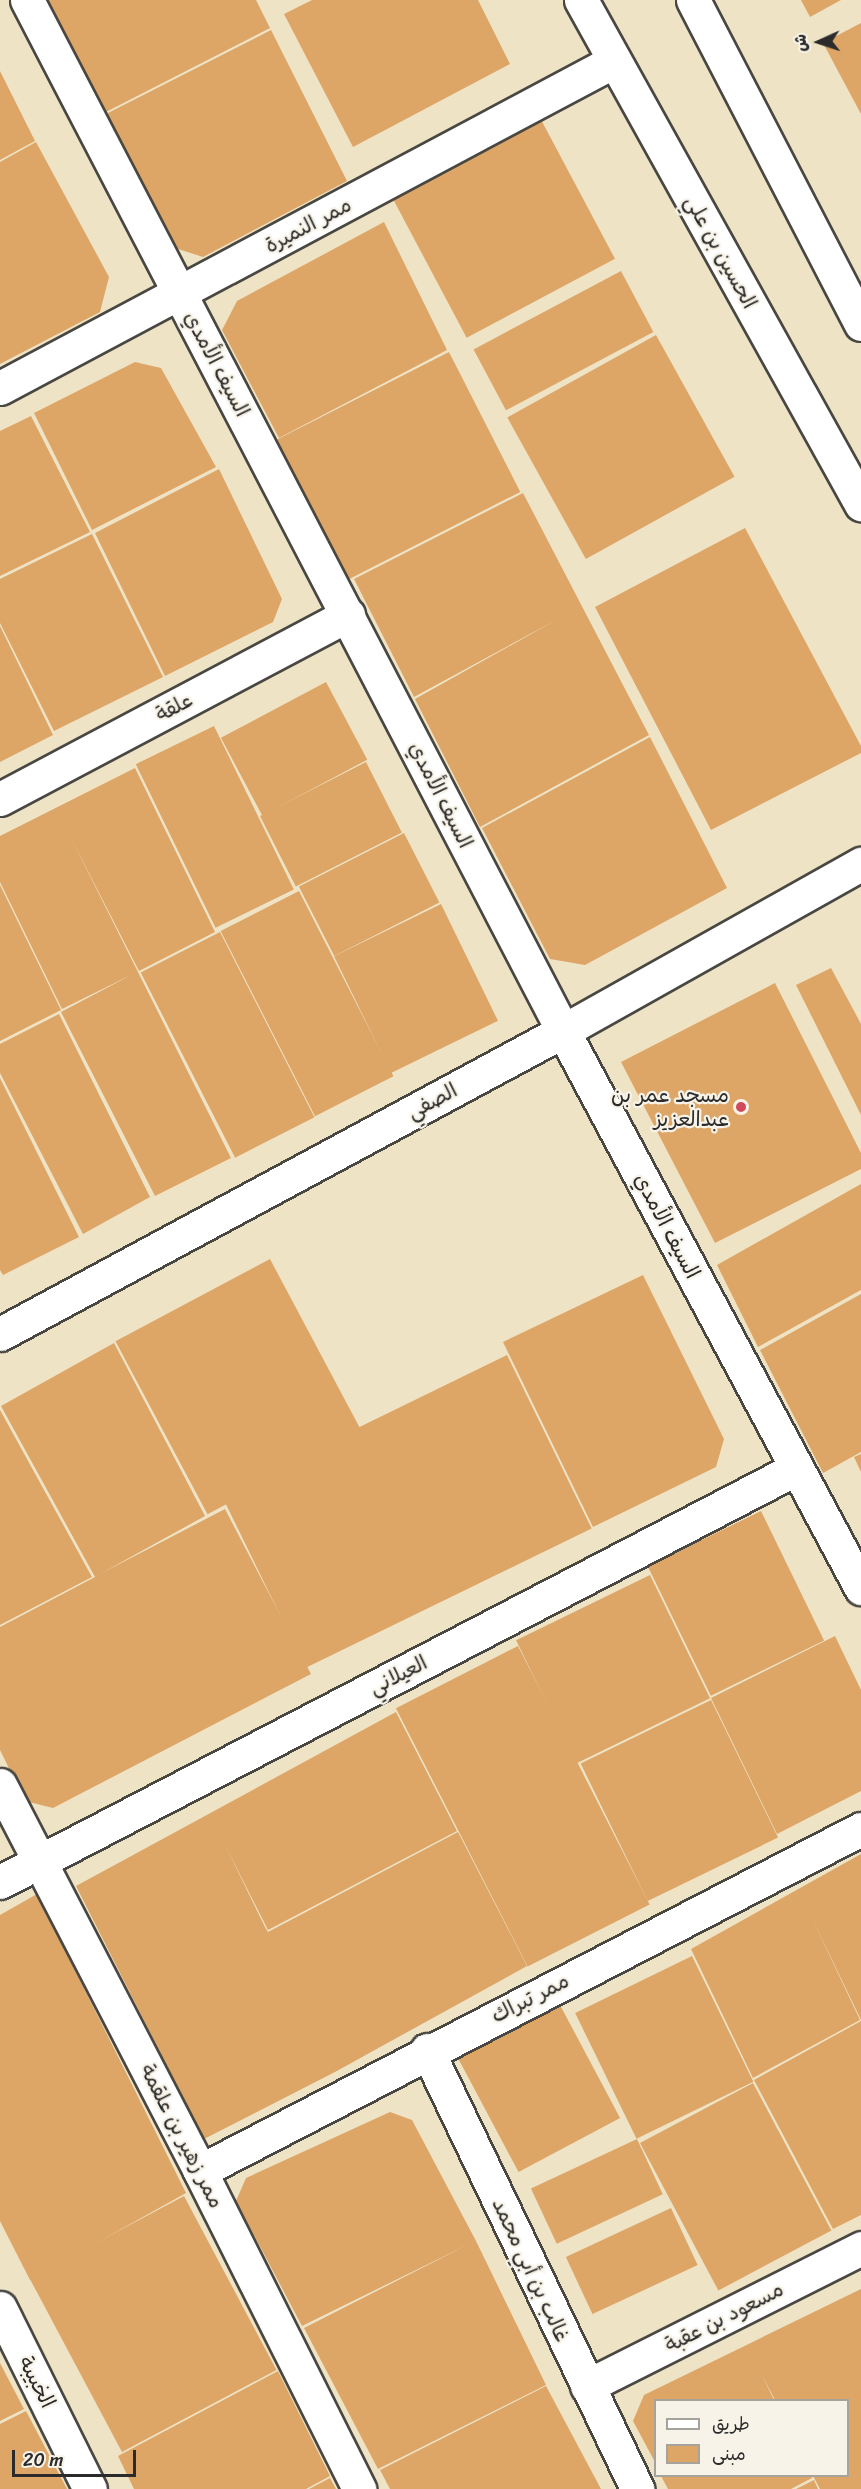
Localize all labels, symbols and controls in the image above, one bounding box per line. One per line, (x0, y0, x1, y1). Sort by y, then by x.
north arrow (789, 12, 849, 72)
text: ش (786, 33, 815, 53)
street label: الحسين بن علي (679, 191, 763, 313)
street label: ممر النميرة (260, 192, 356, 258)
street label: السيف الأمدي (179, 307, 255, 421)
street label: علقة (151, 687, 197, 727)
street label: السيف الأمدي (403, 738, 479, 852)
street label: الصفي (403, 1077, 461, 1125)
place label: مسجد عمر بن عبدالعزيز (611, 1082, 729, 1132)
marker: مسجد عمر بن عبدالعزيز (734, 1100, 748, 1114)
street label: السيف الأمدي (629, 1169, 705, 1283)
street label: العيلاني (365, 1650, 431, 1700)
street label: ممر تبراك (487, 1968, 573, 2028)
street label: ممر زهير بن علقمة (135, 2060, 229, 2212)
street label: غالب بن أبي محمد (487, 2194, 575, 2346)
street label: مسعود بن عقبة (660, 2276, 788, 2358)
street label: الخبيبة (13, 2352, 61, 2412)
legend (654, 2399, 849, 2477)
text: طريق (712, 2408, 750, 2440)
scale bar (15, 2438, 140, 2476)
text: مبنى (712, 2438, 746, 2470)
text: 20 m (23, 2444, 63, 2476)

